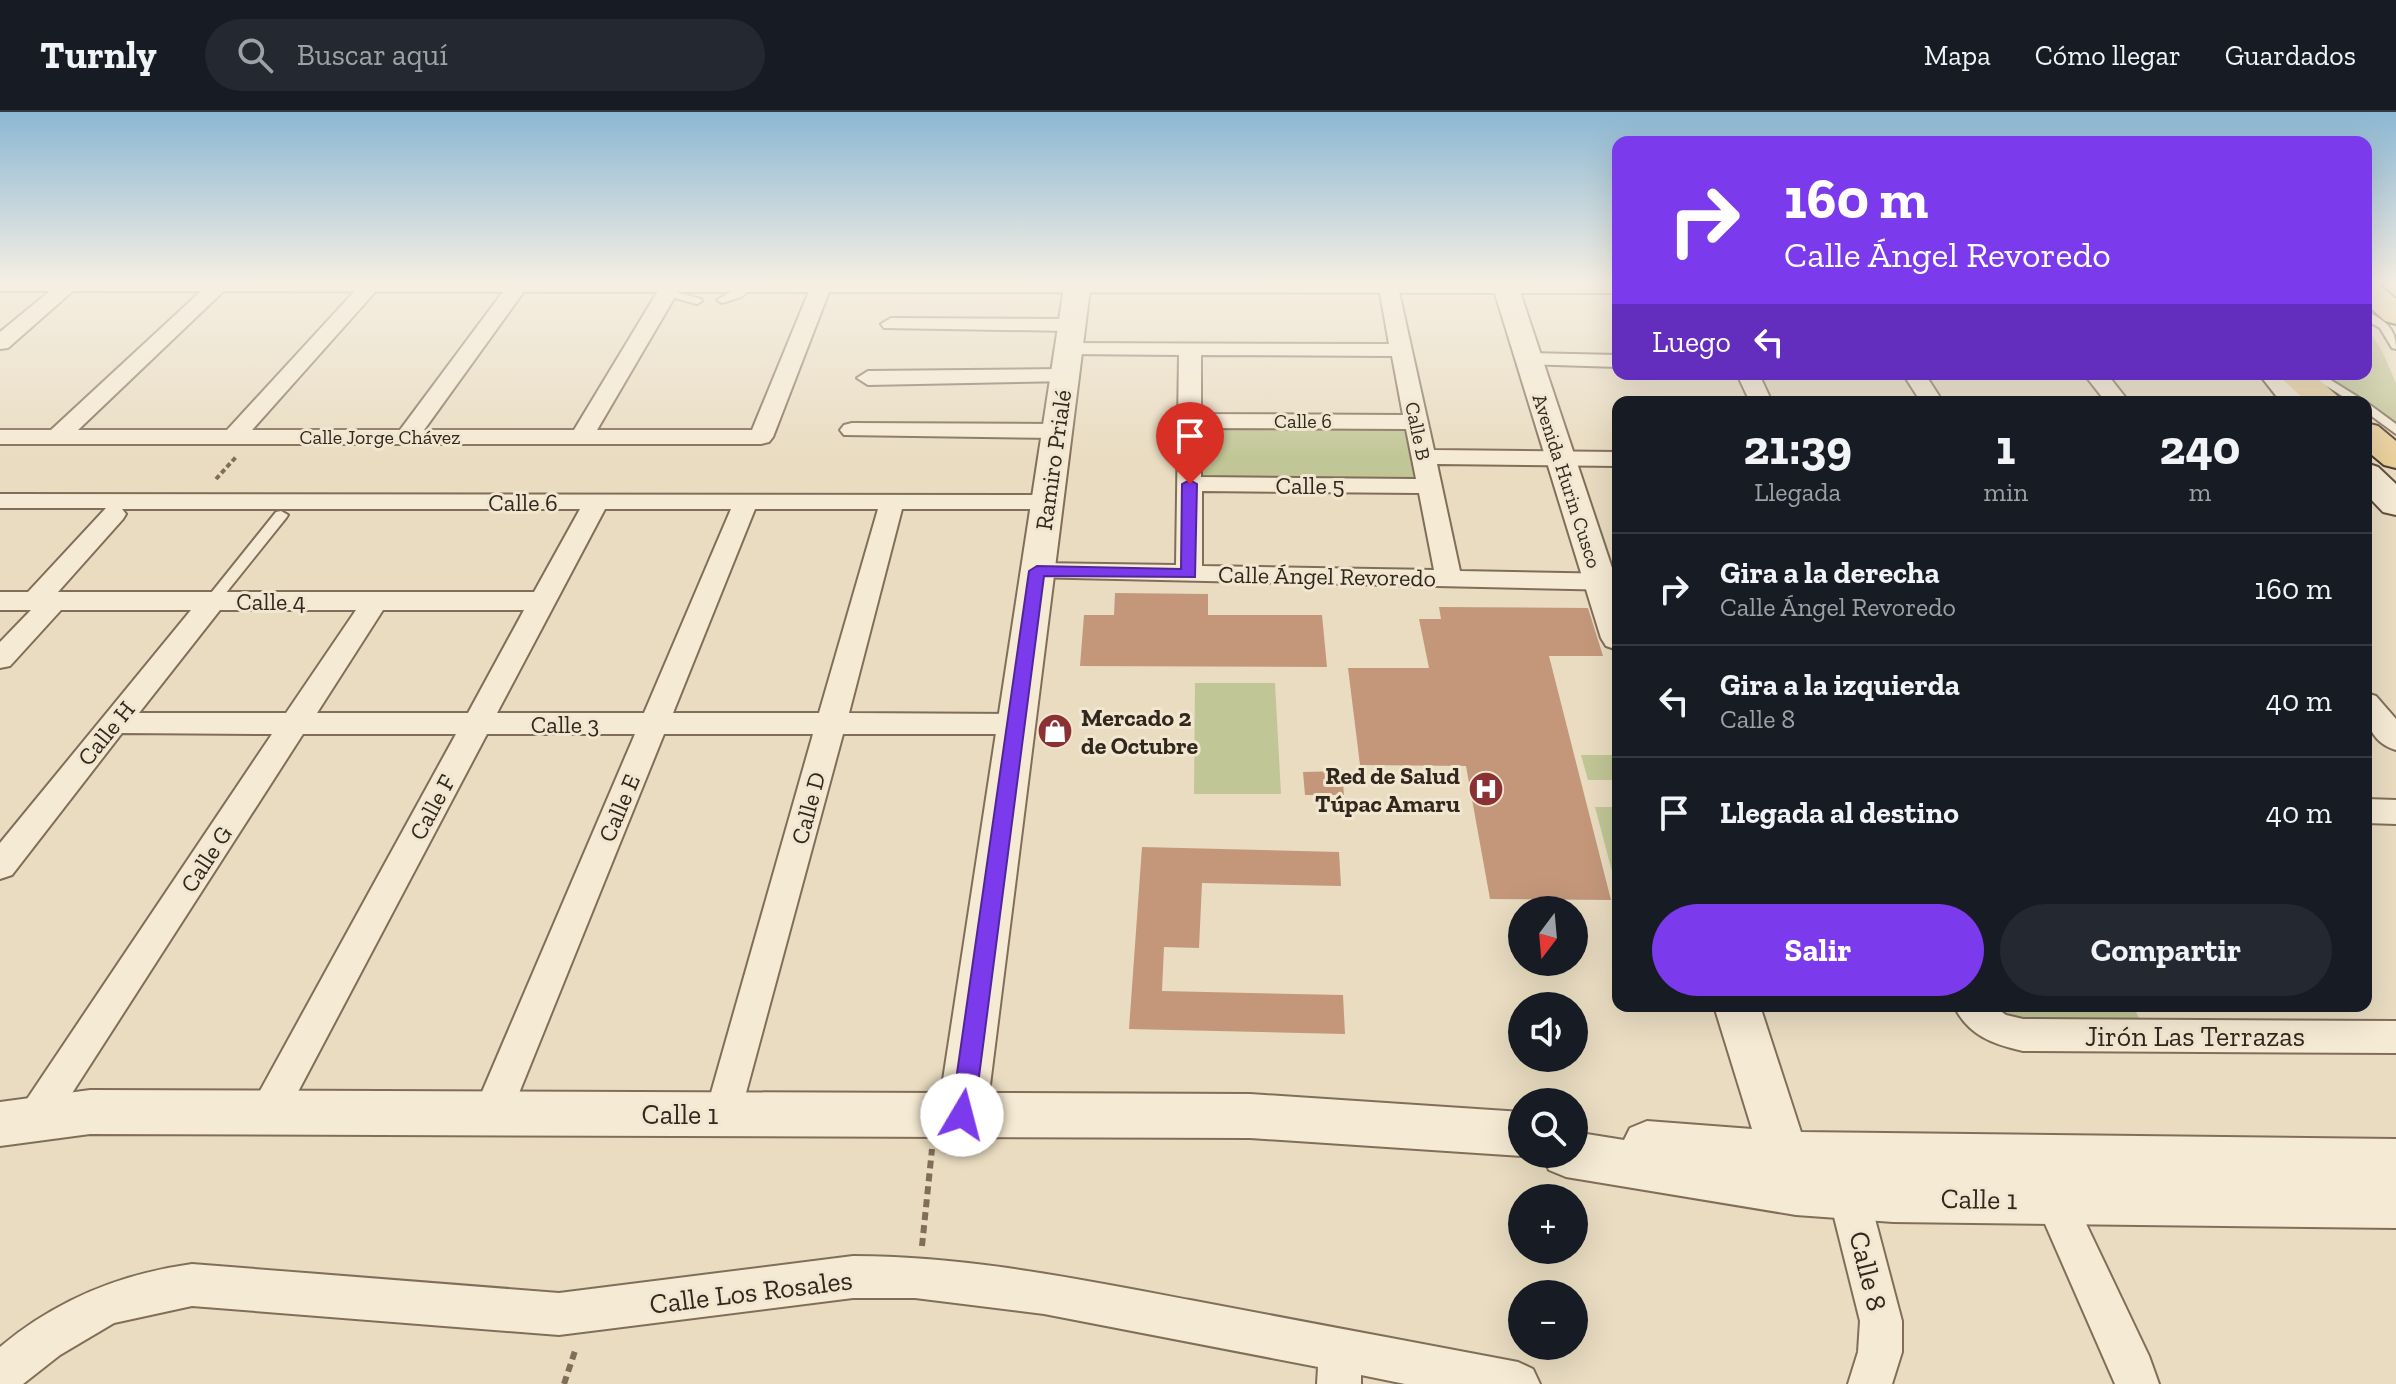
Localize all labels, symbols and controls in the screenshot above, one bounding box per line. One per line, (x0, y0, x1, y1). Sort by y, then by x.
search box (205, 19, 765, 91)
text: Turnly (40, 32, 157, 78)
icon: search (233, 33, 277, 77)
text: Buscar aquí (297, 37, 448, 73)
text: Mapa (1924, 39, 1991, 72)
text: Cómo llegar (2035, 39, 2181, 72)
text: Guardados (2225, 39, 2356, 72)
text: 160 m (1784, 165, 1928, 232)
icon: right (1652, 168, 1756, 272)
text: Calle Ángel Revoredo (1784, 233, 2111, 276)
icon: left (1747, 320, 1791, 364)
text: Luego (1652, 324, 1731, 360)
street label: Ramiro Prialé (1029, 388, 1077, 532)
street label: Avenida Hurin Cusco (1527, 391, 1607, 571)
street label: Calle B (1400, 400, 1436, 462)
pin (1156, 402, 1224, 484)
street label: Calle 6 (1274, 409, 1332, 433)
icon: arrive (1168, 414, 1212, 458)
text: 21:39 (1744, 419, 1852, 476)
text: 1 (1996, 419, 2015, 476)
text: 240 (2160, 419, 2240, 476)
street label: Calle Jorge Chávez (300, 425, 460, 449)
street label: Calle 5 (1276, 471, 1344, 500)
text: Llegada (1754, 476, 1841, 508)
text: min (1983, 476, 2028, 508)
text: m (2189, 476, 2211, 508)
street label: Calle 6 (488, 488, 558, 517)
text: Gira a la derecha (1720, 555, 1940, 591)
street label: Calle Ángel Revoredo (1218, 560, 1436, 592)
icon: right (1652, 567, 1696, 611)
text: 160 m (2255, 571, 2332, 607)
street label: Calle 4 (236, 587, 306, 616)
text: Calle Ángel Revoredo (1720, 591, 1956, 623)
text: Gira a la izquierda (1720, 667, 1960, 703)
icon: left (1652, 679, 1696, 723)
text: 40 m (2266, 683, 2332, 719)
street label: Calle H (71, 695, 141, 771)
place label: Mercado 2 de Octubre (1081, 703, 1199, 760)
text: Calle 8 (1720, 703, 1795, 735)
street label: Calle 3 (531, 710, 599, 739)
shop icon: Mercado 2 de Octubre (1036, 712, 1074, 750)
place label: Red de Salud Túpac Amaru (1315, 761, 1460, 818)
street label: Calle F (403, 769, 461, 845)
street label: Calle D (784, 769, 832, 847)
street label: Calle E (592, 770, 646, 846)
hospital icon: Red de Salud Túpac Amaru (1467, 770, 1505, 808)
icon: arrive (1652, 791, 1696, 835)
text: Llegada al destino (1720, 795, 1959, 831)
text: 40 m (2266, 795, 2332, 831)
street label: Calle G (174, 820, 238, 898)
north arrow (1508, 896, 1588, 976)
map controls (1508, 896, 1588, 1360)
button: Salir (1652, 904, 1984, 996)
button: Compartir (2000, 904, 2332, 996)
button: sound (1508, 992, 1588, 1072)
street label: Jirón Las Terrazas (2085, 1020, 2305, 1053)
position arrow (920, 1073, 1004, 1157)
button: search (1508, 1088, 1588, 1168)
street label: Calle 1 (642, 1098, 719, 1131)
street label: Calle 1 (1940, 1182, 2018, 1216)
button: + (1508, 1184, 1588, 1264)
street label: Calle 8 (1842, 1228, 1894, 1314)
street label: Calle Los Rosales (648, 1263, 854, 1321)
button: − (1508, 1280, 1588, 1360)

